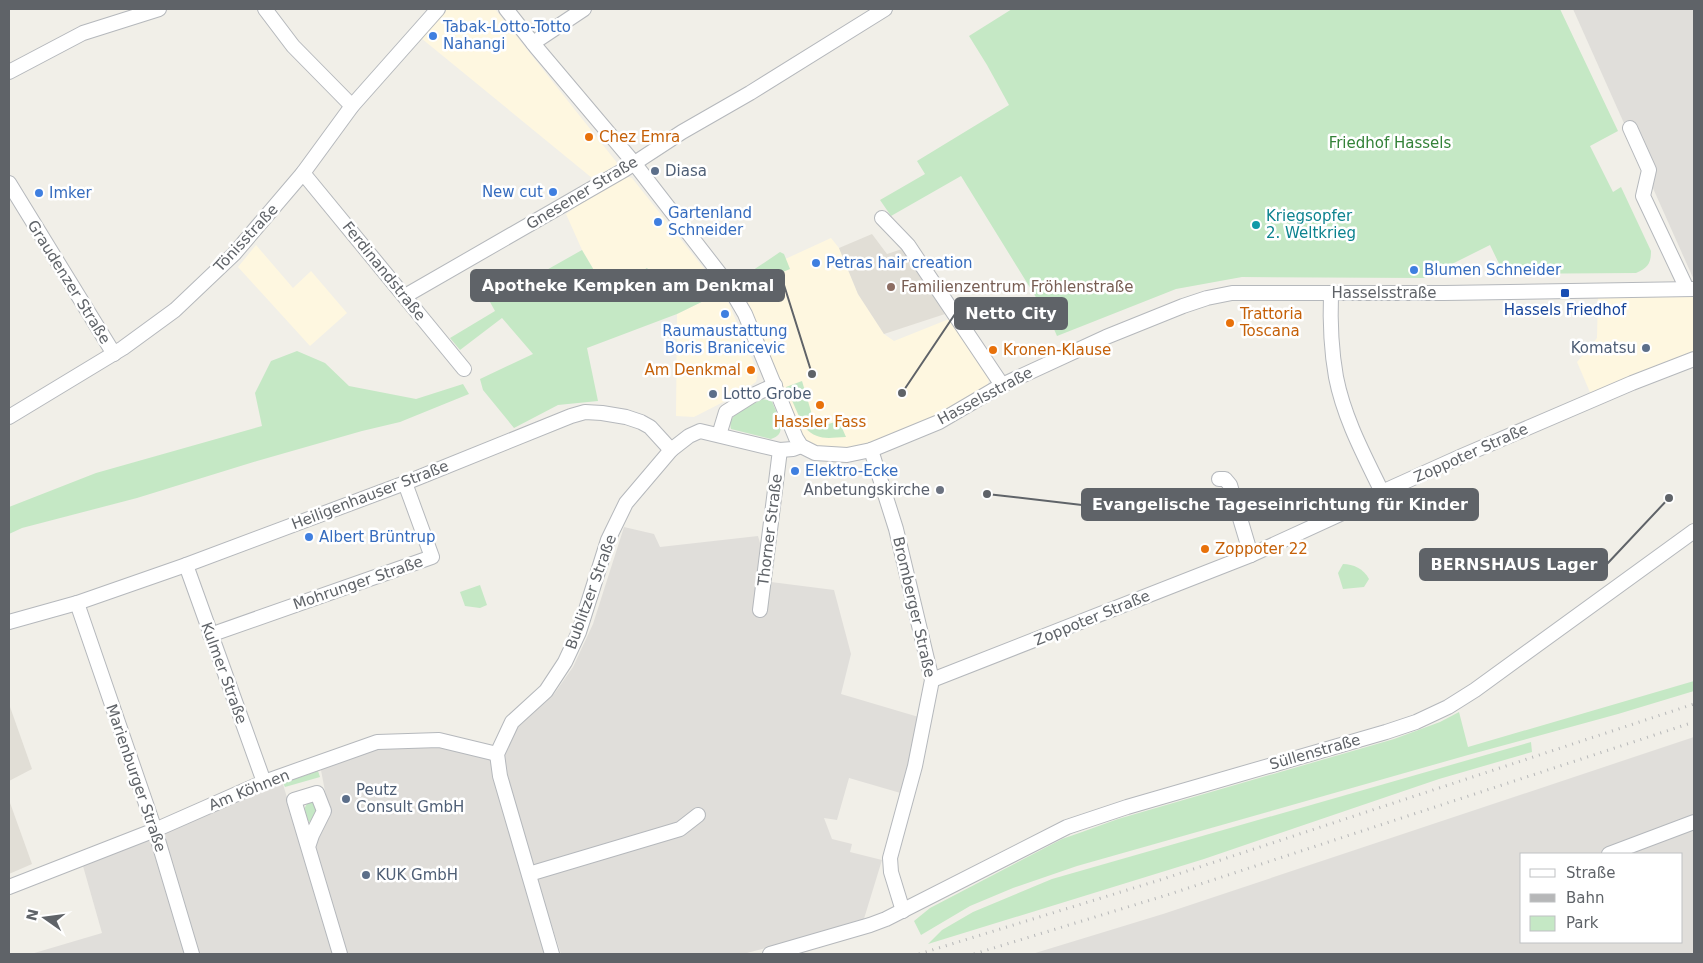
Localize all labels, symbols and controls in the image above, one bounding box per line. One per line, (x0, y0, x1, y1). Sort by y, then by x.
place label: Tabak-Lotto-Totto Nahangi (442, 18, 571, 53)
marker: Tabak-Lotto-Totto Nahangi (427, 30, 439, 42)
place label: Chez Emra (599, 128, 680, 146)
marker: Chez Emra (583, 131, 595, 143)
park label: Friedhof Hassels (1329, 134, 1452, 152)
street label: Gnesener Straße (523, 153, 641, 233)
place label: Diasa (665, 162, 707, 180)
marker: Diasa (649, 165, 661, 177)
place label: New cut (482, 183, 543, 201)
place label: Imker (49, 184, 92, 202)
marker: New cut (547, 186, 559, 198)
marker: Imker (33, 187, 45, 199)
street label: Tönisstraße (210, 201, 282, 276)
place label: Gartenland Schneider (668, 204, 752, 239)
place label: Kriegsopfer 2. Weltkrieg (1266, 207, 1356, 242)
marker: Gartenland Schneider (652, 216, 664, 228)
street label: Graudenzer Straße (24, 217, 114, 347)
street label: Ferdinandstraße (339, 218, 429, 324)
marker: Kriegsopfer 2. Weltkrieg (1250, 219, 1262, 231)
place label: Petras hair creation (826, 254, 973, 272)
marker: Petras hair creation (810, 257, 822, 269)
place label: Blumen Schneider (1424, 261, 1562, 279)
marker: Blumen Schneider (1408, 264, 1420, 276)
callout: Apotheke Kempken am Denkmal (471, 270, 784, 301)
text: Apotheke Kempken am Denkmal (482, 276, 774, 295)
place label: Familienzentrum Fröhlenstraße (901, 278, 1134, 296)
marker: Familienzentrum Fröhlenstraße (885, 281, 897, 293)
street label: Hasselsstraße (1331, 284, 1437, 302)
marker: Hassels Friedhof (1559, 287, 1571, 299)
callout: Netto City (955, 298, 1067, 329)
place label: Hassels Friedhof (1504, 301, 1627, 319)
text: Netto City (965, 304, 1057, 323)
place label: Trattoria Toscana (1239, 305, 1303, 340)
marker: Raumaustattung Boris Branicevic (719, 308, 731, 320)
marker: Trattoria Toscana (1224, 317, 1236, 329)
place label: Raumaustattung Boris Branicevic (662, 322, 788, 357)
place label: Komatsu (1571, 339, 1636, 357)
place label: Kronen-Klause (1003, 341, 1111, 359)
marker: Komatsu (1640, 342, 1652, 354)
marker: Kronen-Klause (987, 344, 999, 356)
place label: Am Denkmal (644, 361, 741, 379)
street label: Hasselsstraße (934, 363, 1036, 429)
marker: Am Denkmal (745, 364, 757, 376)
place label: Lotto Grobe (723, 385, 811, 403)
marker: Lotto Grobe (707, 388, 719, 400)
marker: Hassler Fass (814, 399, 826, 411)
place label: Hassler Fass (774, 413, 866, 431)
street label: Zoppoter Straße (1411, 420, 1531, 486)
street label: Heiligenhauser Straße (289, 457, 451, 533)
place label: Elektro-Ecke (805, 462, 898, 480)
marker: Elektro-Ecke (789, 465, 801, 477)
street label: Thorner Straße (754, 473, 786, 588)
place label: Anbetungskirche (804, 481, 930, 499)
marker: Anbetungskirche (934, 484, 946, 496)
callout: Evangelische Tageseinrichtung für Kinder (1082, 489, 1478, 520)
text: Evangelische Tageseinrichtung für Kinder (1092, 495, 1468, 514)
place label: Albert Brüntrup (319, 528, 436, 546)
marker: Albert Brüntrup (303, 531, 315, 543)
street label: Bublitzer Straße (562, 532, 620, 652)
street label: Bromberger Straße (889, 535, 939, 679)
place label: Zoppoter 22 (1215, 540, 1308, 558)
marker: Zoppoter 22 (1199, 543, 1211, 555)
callout: BERNSHAUS Lager (1420, 549, 1607, 580)
street label: Mohrunger Straße (291, 552, 425, 614)
text: BERNSHAUS Lager (1431, 555, 1598, 574)
street label: Zoppoter Straße (1032, 587, 1152, 649)
street label: Kulmer Straße (197, 620, 251, 726)
street label: Marienburger Straße (102, 702, 170, 854)
street label: Süllenstraße (1267, 730, 1363, 774)
street label: Am Köhnen (206, 766, 292, 814)
place label: Peutz Consult GmbH (356, 781, 464, 816)
marker: Peutz Consult GmbH (340, 793, 352, 805)
legend (1520, 853, 1683, 943)
text: Straße (1566, 864, 1615, 882)
place label: KUK GmbH (376, 866, 458, 884)
marker: KUK GmbH (360, 869, 372, 881)
text: Bahn (1566, 889, 1605, 907)
north arrow (20, 893, 70, 943)
text: N (23, 907, 42, 922)
text: Park (1566, 914, 1599, 932)

